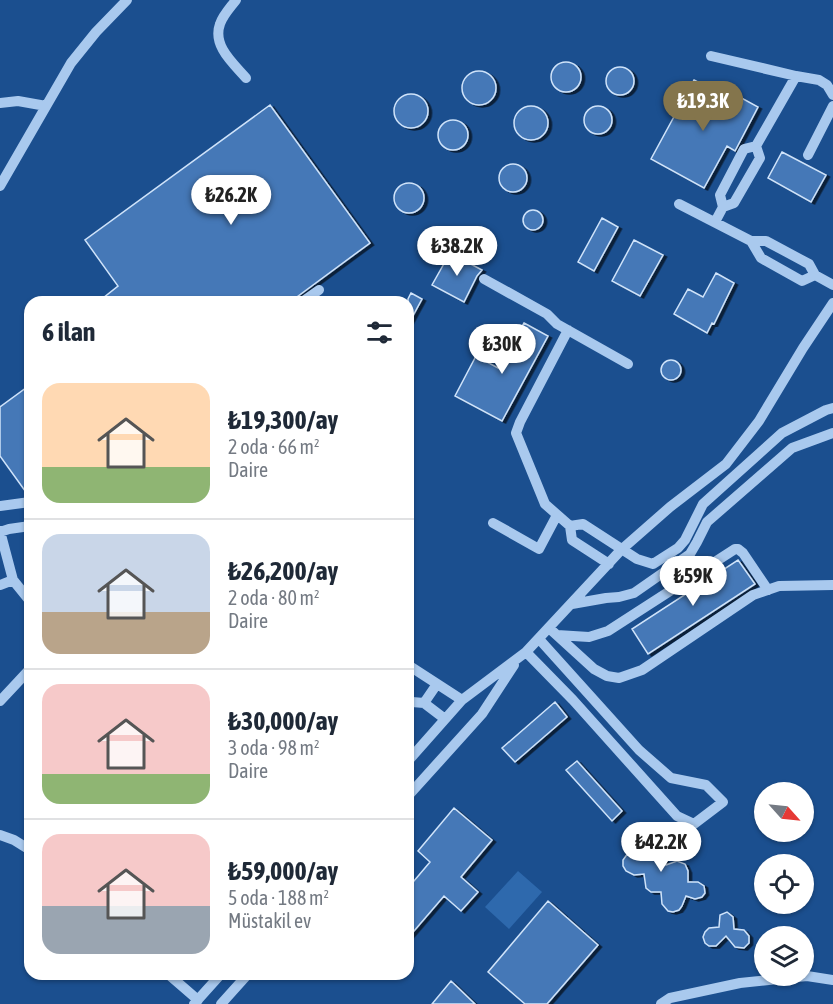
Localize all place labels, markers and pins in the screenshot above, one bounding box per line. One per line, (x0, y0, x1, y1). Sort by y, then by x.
pin: ₺19.3K (654, 81, 752, 132)
pin: ₺26.2K (182, 175, 280, 226)
pin: ₺38.2K (408, 226, 506, 277)
pin: ₺30K (466, 324, 538, 375)
pin: ₺59K (657, 556, 729, 607)
pin: ₺42.2K (612, 822, 710, 873)

